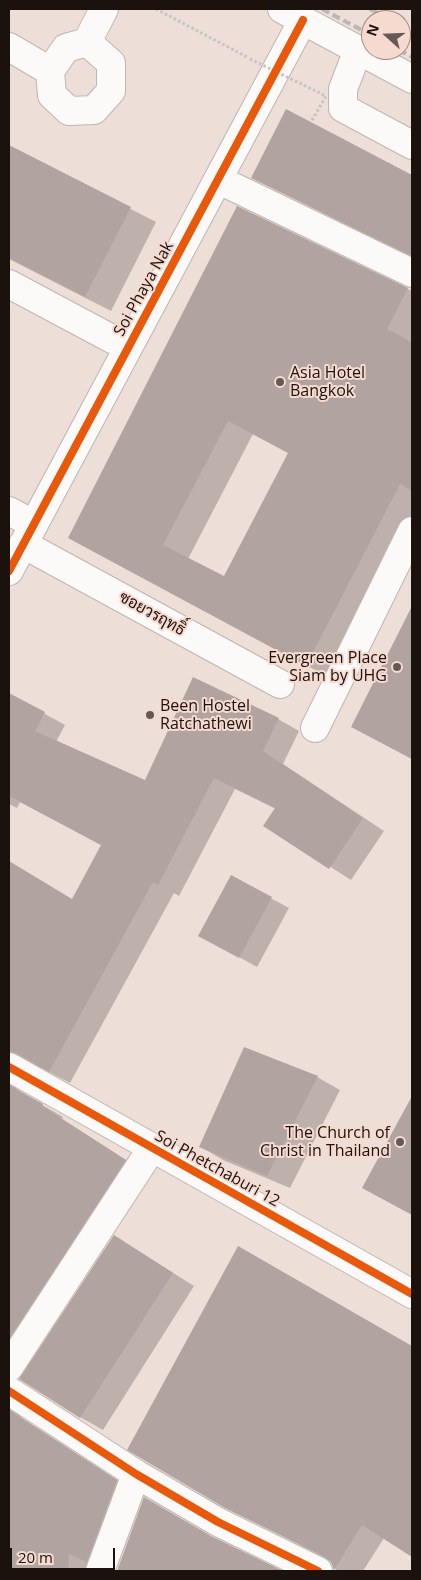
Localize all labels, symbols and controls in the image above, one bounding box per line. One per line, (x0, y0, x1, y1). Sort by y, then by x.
north arrow (361, 10, 411, 60)
text: N (361, 21, 383, 39)
street label: Soi Phaya Nak (110, 238, 178, 340)
place label: Asia Hotel Bangkok (290, 363, 365, 401)
marker: Asia Hotel Bangkok (274, 376, 286, 388)
street label: ซอยวรฤทธิ์ (116, 588, 188, 640)
place label: Evergreen Place Siam by UHG (268, 648, 387, 686)
marker: Evergreen Place Siam by UHG (391, 661, 403, 673)
place label: Been Hostel Ratchathewi (160, 696, 252, 734)
marker: Been Hostel Ratchathewi (144, 709, 156, 721)
place label: The Church of Christ in Thailand (260, 1123, 390, 1161)
street label: Soi Phetchaburi 12 (151, 1127, 283, 1211)
marker: The Church of Christ in Thailand (394, 1136, 406, 1148)
scale bar (12, 1538, 118, 1570)
text: 20 m (18, 1547, 53, 1567)

